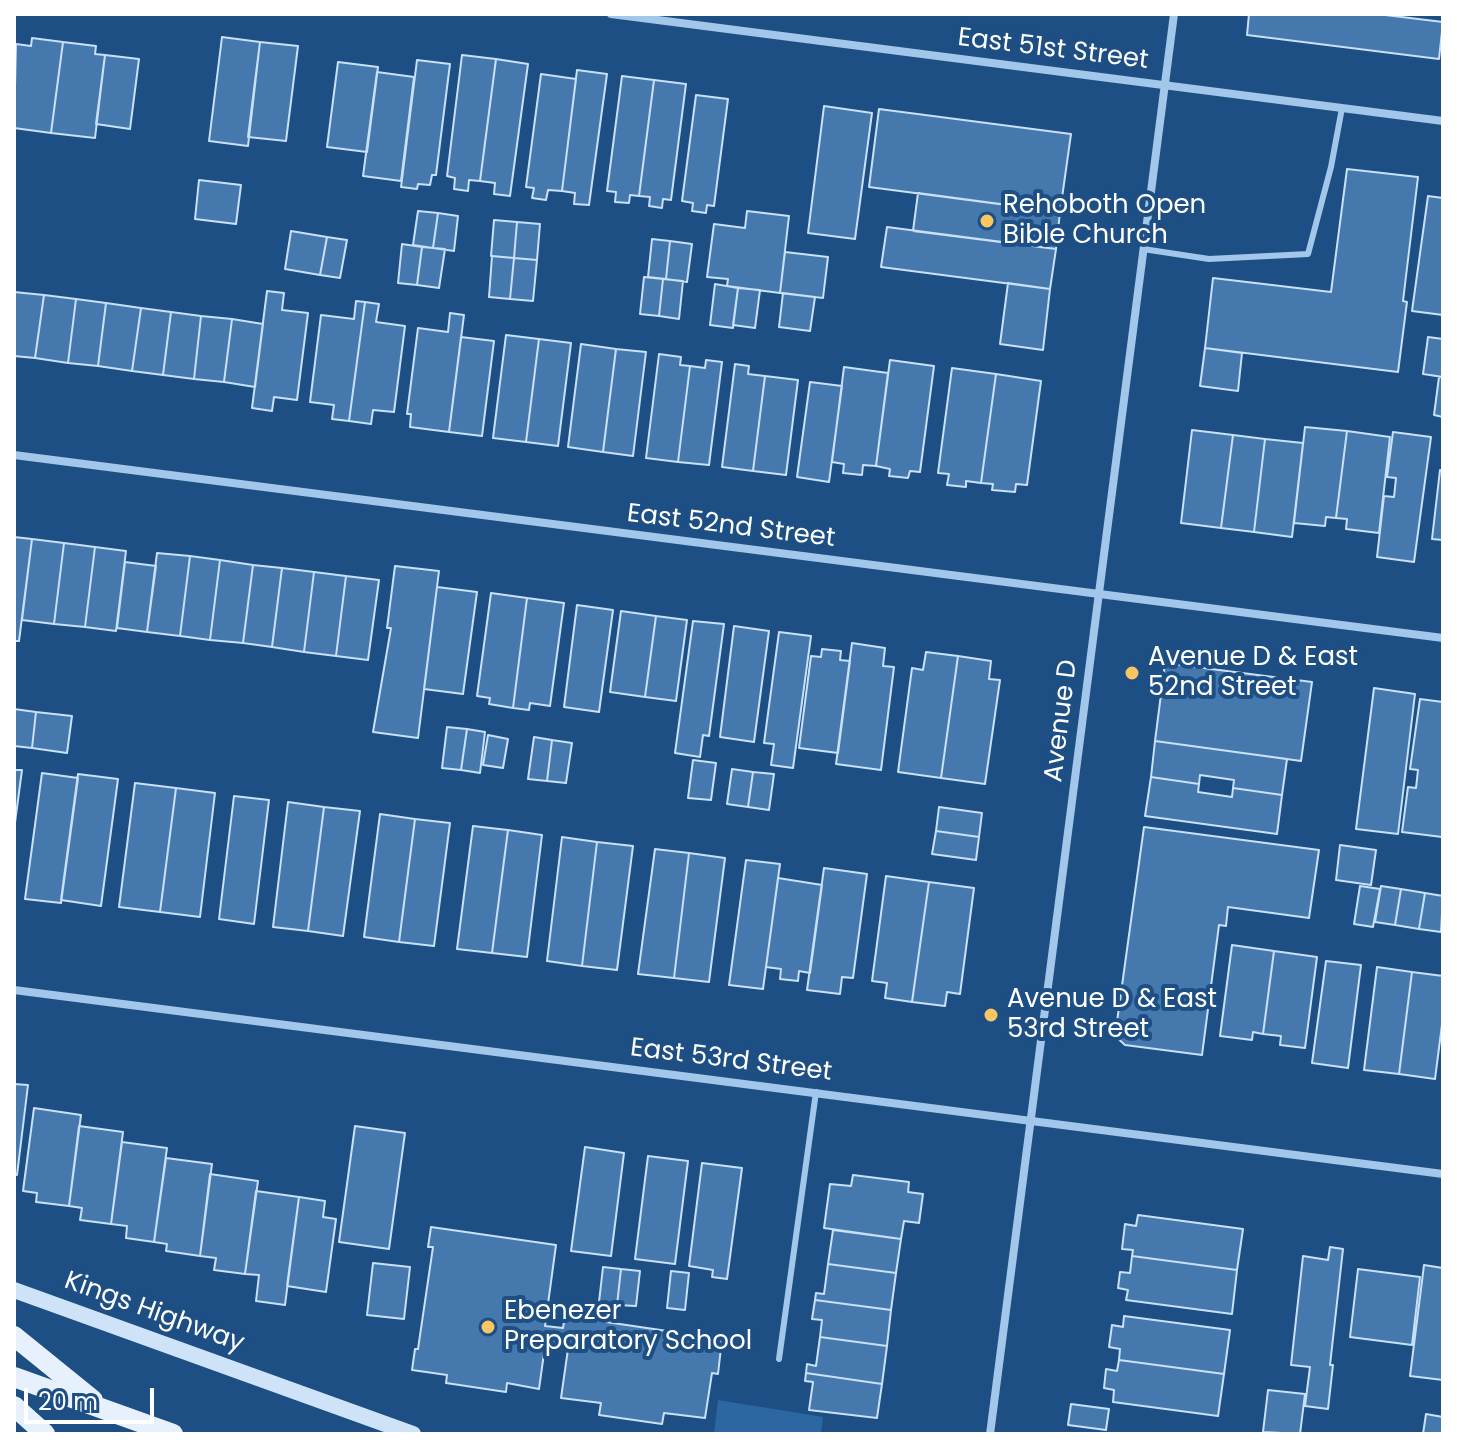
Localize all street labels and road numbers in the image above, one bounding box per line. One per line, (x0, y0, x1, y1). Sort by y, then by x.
street label: East 51st Street (956, 23, 1150, 77)
street label: East 52nd Street (625, 499, 837, 555)
street label: Avenue D (1039, 658, 1085, 784)
street label: East 53rd Street (628, 1033, 834, 1089)
street label: Kings Highway (60, 1266, 248, 1360)

